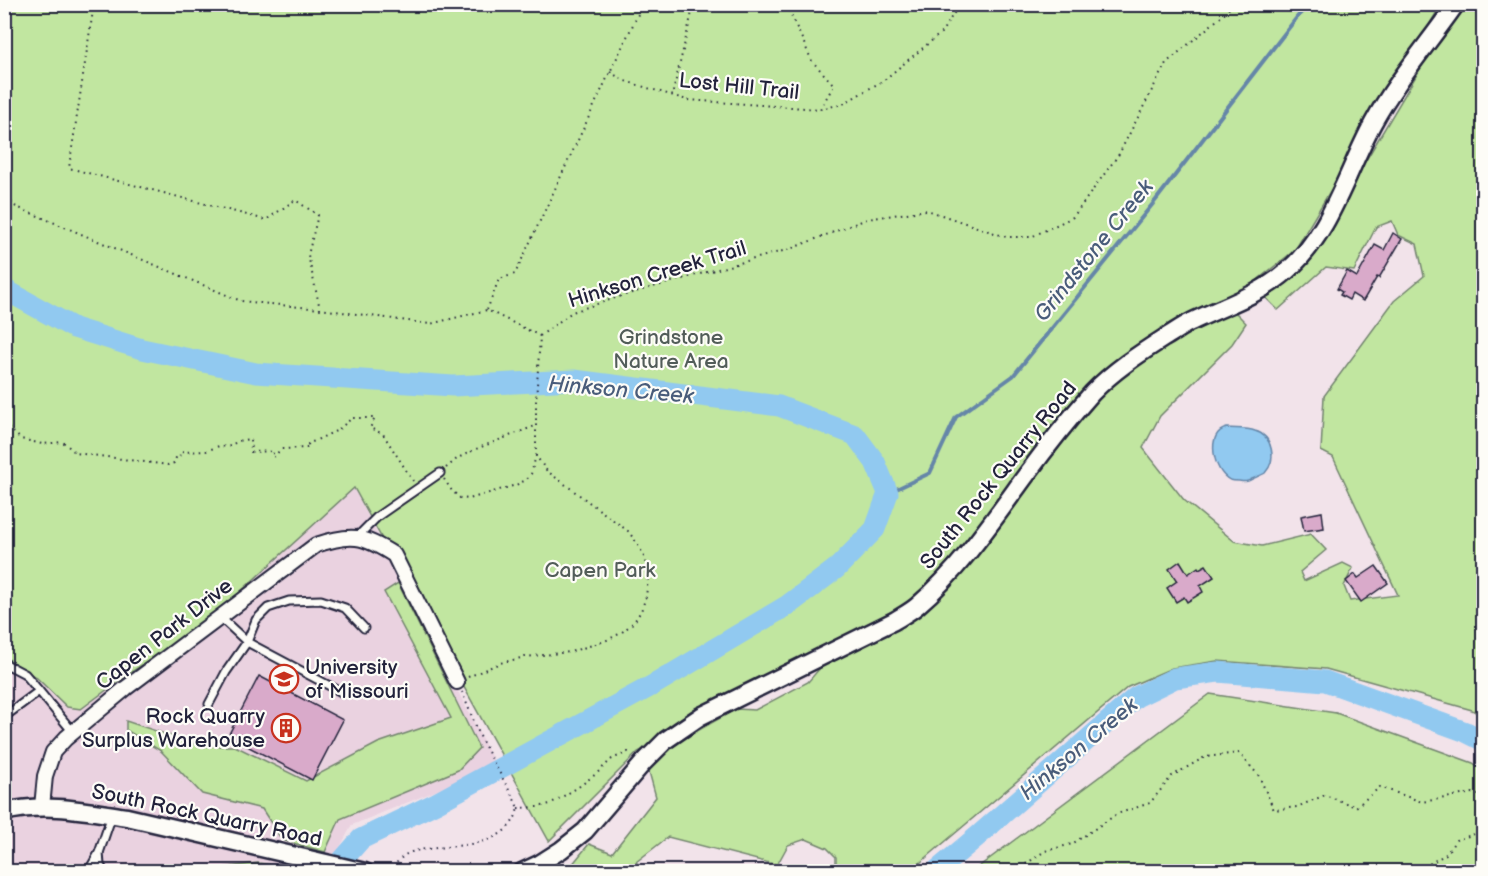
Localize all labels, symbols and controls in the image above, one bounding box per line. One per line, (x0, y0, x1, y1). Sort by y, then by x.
street label: Lost Hill Trail (678, 68, 800, 105)
water label: Grindstone Creek (1029, 174, 1160, 327)
street label: Hinkson Creek Trail (565, 236, 749, 313)
park label: Grindstone Nature Area (613, 325, 729, 374)
water label: Hinkson Creek (547, 371, 696, 410)
street label: South Rock Quarry Road (915, 376, 1082, 574)
park label: Capen Park (544, 558, 656, 583)
street label: Capen Park Drive (91, 573, 237, 695)
place label: University of Missouri (305, 655, 409, 704)
school or university icon: University of Missouri (268, 663, 300, 695)
water label: Hinkson Creek (1014, 691, 1144, 806)
place label: Rock Quarry Surplus Warehouse (82, 704, 265, 753)
building icon: Rock Quarry Surplus Warehouse (270, 712, 302, 744)
street label: South Rock Quarry Road (90, 779, 324, 852)

